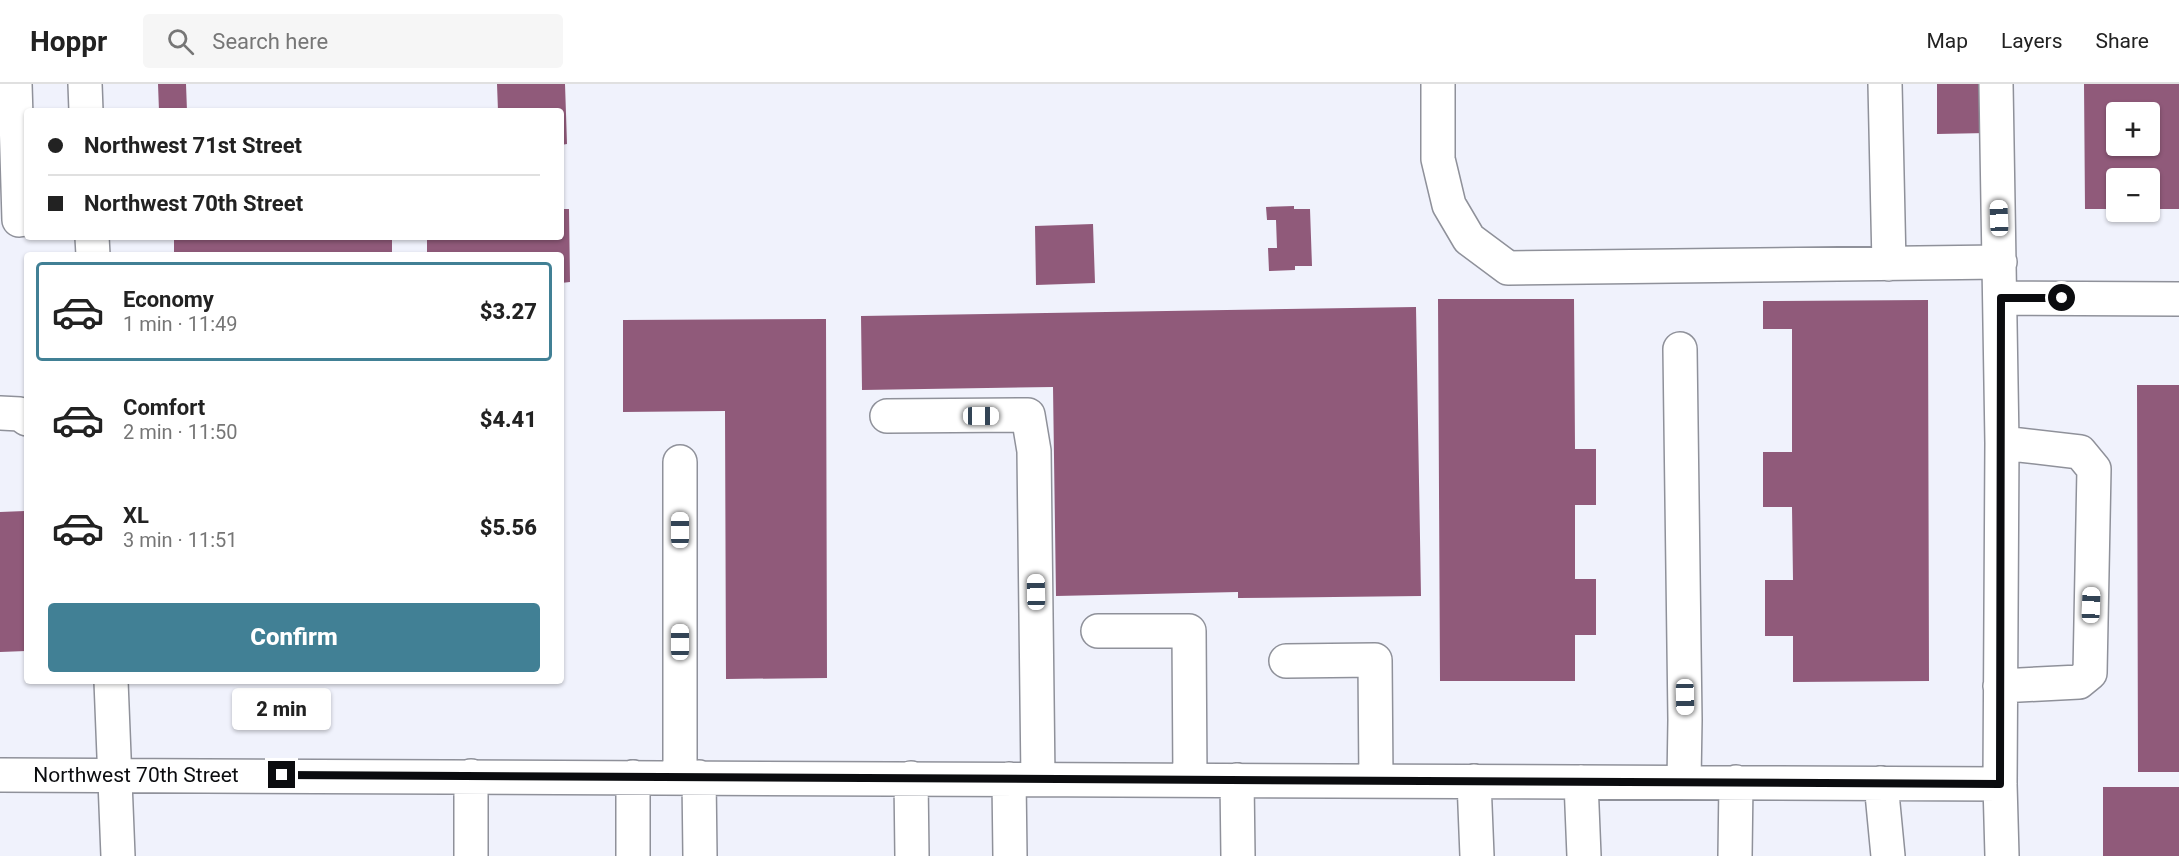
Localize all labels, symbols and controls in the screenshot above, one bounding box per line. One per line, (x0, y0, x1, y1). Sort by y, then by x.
search box (143, 14, 563, 68)
text: Hoppr (30, 25, 107, 58)
icon: search (164, 25, 197, 58)
text: Search here (212, 29, 328, 54)
text: Map (1926, 29, 1968, 53)
text: Layers (2001, 29, 2062, 53)
text: Share (2095, 29, 2149, 53)
map controls (2106, 102, 2160, 222)
button: + (2106, 102, 2160, 156)
text: Northwest 71st Street (84, 133, 302, 158)
button: − (2106, 168, 2160, 222)
text: Northwest 70th Street (84, 191, 303, 216)
car (1989, 200, 2009, 236)
route start (2048, 284, 2075, 311)
icon: car (51, 285, 105, 339)
text: Economy (123, 287, 214, 312)
text: $3.27 (480, 299, 537, 324)
text: 1 min · 11:49 (123, 312, 238, 336)
icon: car (51, 393, 105, 447)
text: Comfort (123, 395, 205, 420)
text: $4.41 (480, 407, 537, 432)
car (963, 407, 999, 425)
text: 2 min · 11:50 (123, 420, 238, 444)
icon: car (51, 501, 105, 555)
text: XL (123, 503, 149, 528)
car (671, 512, 689, 548)
text: $5.56 (480, 515, 537, 540)
text: 3 min · 11:51 (123, 528, 238, 552)
car (1027, 574, 1045, 610)
car (2081, 587, 2101, 623)
button: Confirm (48, 603, 540, 672)
car (671, 624, 689, 660)
car (1676, 679, 1694, 715)
callout: 2 min (232, 688, 332, 730)
text: 2 min (256, 697, 307, 721)
route end (268, 761, 295, 788)
street label: Northwest 70th Street (33, 763, 239, 787)

